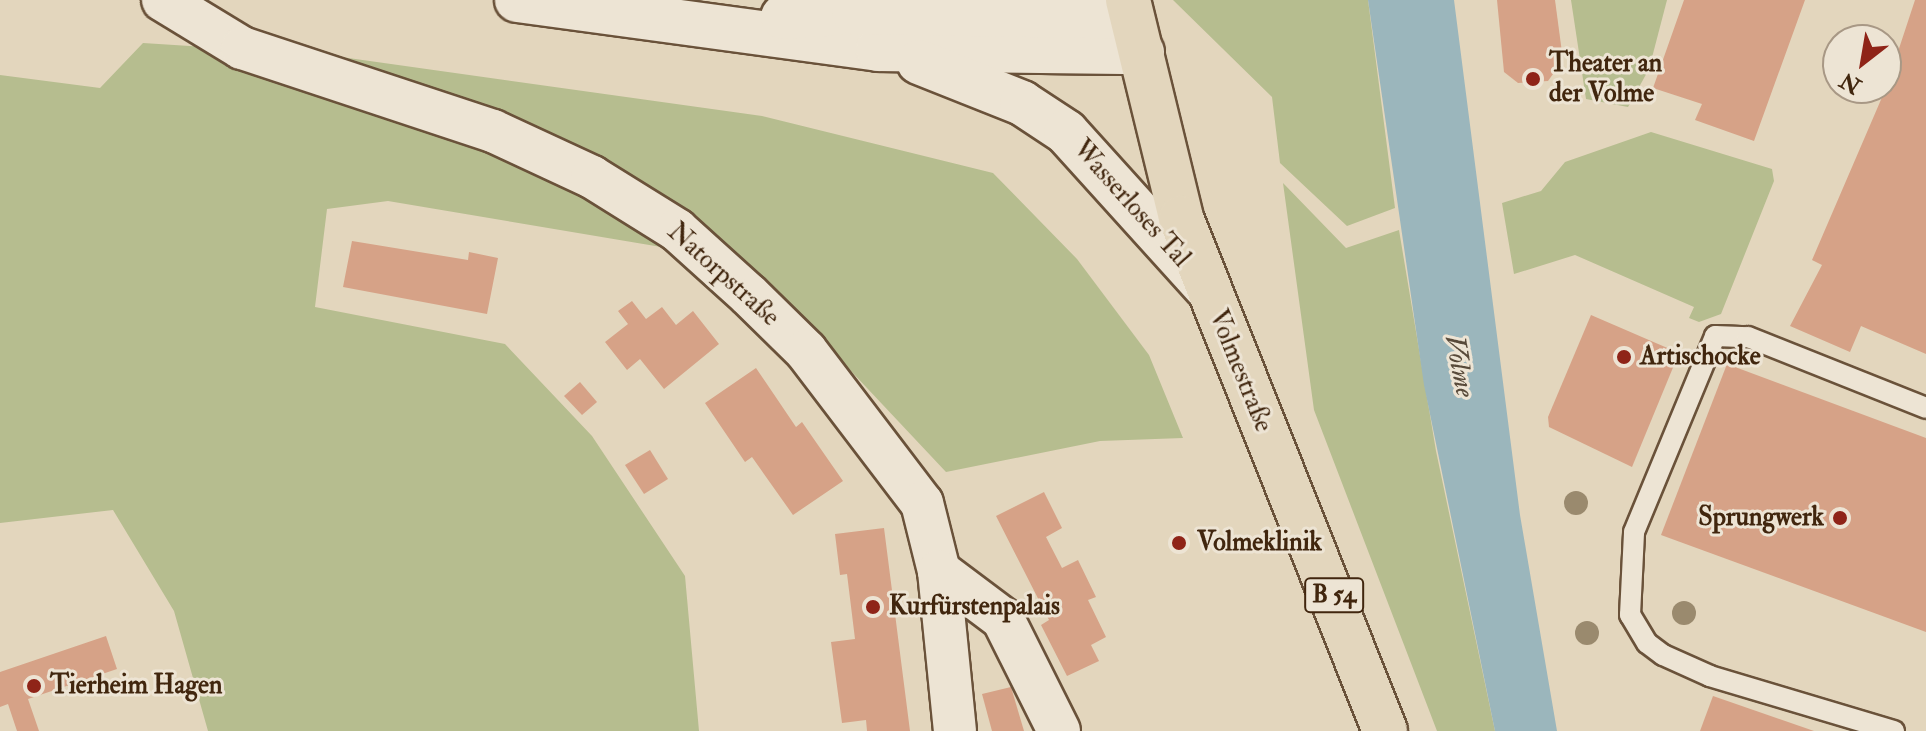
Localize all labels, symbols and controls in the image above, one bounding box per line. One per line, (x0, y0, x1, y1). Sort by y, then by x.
north arrow (1822, 24, 1902, 104)
place label: Theater an der Volme (1549, 48, 1662, 110)
text: N (1835, 66, 1866, 100)
marker: Theater an der Volme (1524, 70, 1542, 88)
street label: Wasserloses Tal (1066, 134, 1196, 274)
street label: Natorpstraße (661, 217, 785, 333)
street label: Volmestraße (1201, 305, 1279, 437)
water label: Volme (1437, 332, 1481, 400)
place label: Artischocke (1640, 341, 1761, 373)
marker: Artischocke (1615, 348, 1633, 366)
place label: Sprungwerk (1698, 502, 1824, 534)
marker: Sprungwerk (1831, 509, 1849, 527)
place label: Volmeklinik (1197, 527, 1322, 559)
marker: Volmeklinik (1168, 532, 1190, 554)
road number: B 54 (1304, 575, 1364, 615)
place label: Kurfürstenpalais (889, 591, 1060, 623)
marker: Kurfürstenpalais (864, 598, 882, 616)
place label: Tierheim Hagen (50, 670, 222, 702)
marker: Tierheim Hagen (25, 677, 43, 695)

